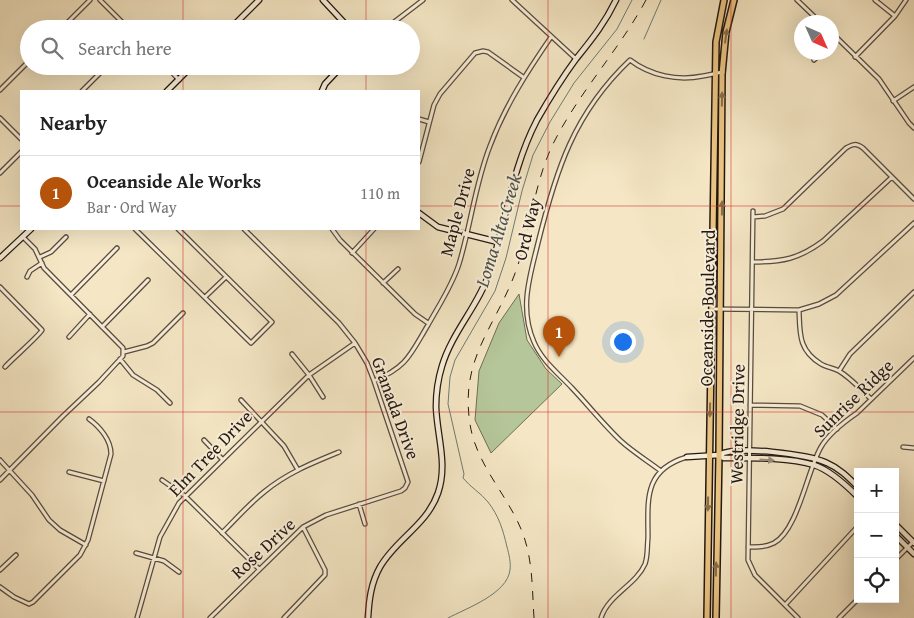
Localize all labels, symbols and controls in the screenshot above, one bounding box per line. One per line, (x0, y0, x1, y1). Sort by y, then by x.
north arrow (794, 15, 839, 60)
search box (20, 20, 420, 75)
one-way arrow (723, 27, 731, 43)
icon: search (38, 34, 66, 62)
text: Search here (78, 34, 172, 62)
one-way arrow (718, 91, 726, 107)
text: Nearby (40, 107, 107, 138)
street label: Maple Drive (432, 165, 482, 259)
text: Oceanside Ale Works (87, 167, 261, 195)
water label: Loma Alta Creek (467, 169, 529, 291)
text: 1 (52, 181, 60, 205)
text: 110 m (360, 181, 400, 205)
text: Bar · Ord Way (87, 195, 177, 219)
street label: Ord Way (506, 195, 548, 263)
one-way arrow (718, 200, 726, 216)
street label: Oceanside Boulevard (692, 229, 722, 387)
pin: 1 (543, 316, 575, 357)
your location (610, 329, 636, 355)
street label: Sunrise Ridge (807, 352, 899, 444)
street label: Granada Drive (365, 353, 427, 463)
street label: Westridge Drive (722, 364, 752, 484)
one-way arrow (706, 403, 714, 419)
street label: Elm Tree Drive (162, 404, 258, 502)
one-way arrow (759, 456, 775, 464)
map controls (854, 468, 899, 603)
button: + (854, 468, 899, 513)
one-way arrow (704, 496, 712, 512)
street label: Rose Drive (225, 511, 301, 585)
button: − (854, 513, 899, 558)
button: locate (854, 558, 899, 603)
one-way arrow (713, 561, 721, 577)

